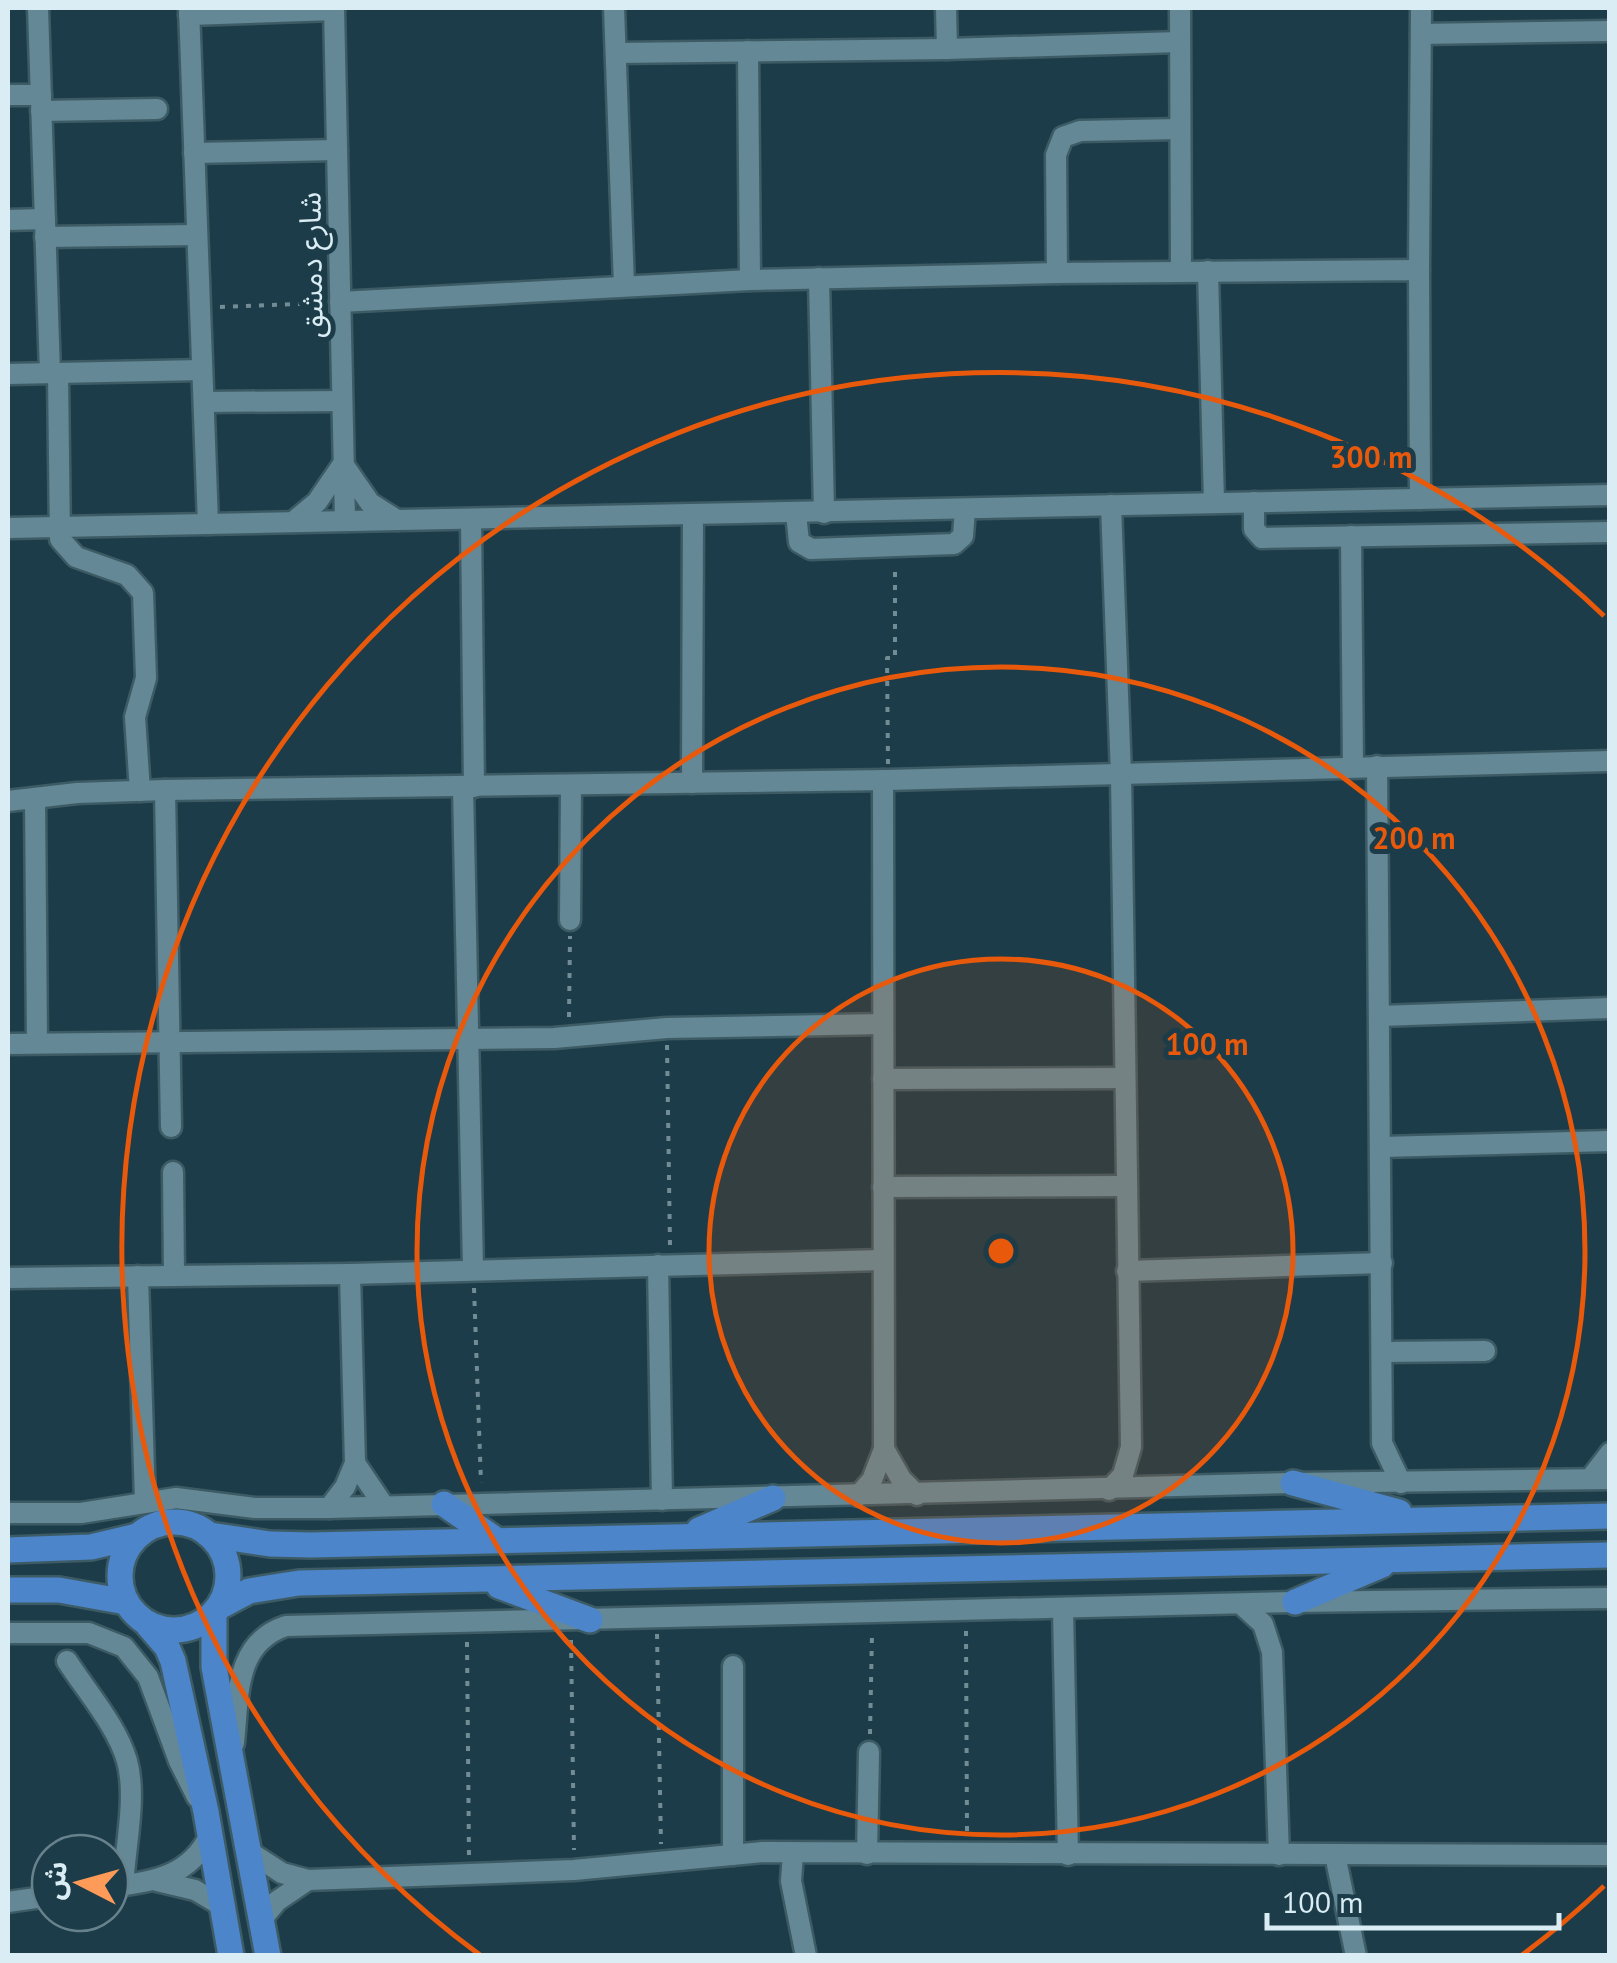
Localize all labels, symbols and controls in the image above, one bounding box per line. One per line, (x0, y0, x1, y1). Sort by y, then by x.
street label: شارع دمشق (289, 191, 335, 338)
text: 300 m (1330, 437, 1412, 476)
text: 200 m (1373, 818, 1455, 857)
text: 100 m (1166, 1024, 1248, 1063)
centre of rings (983, 1233, 1019, 1269)
north arrow (30, 1833, 130, 1933)
text: ش (34, 1859, 75, 1901)
scale bar (1267, 1868, 1560, 1930)
text: 100 m (1282, 1882, 1363, 1921)

